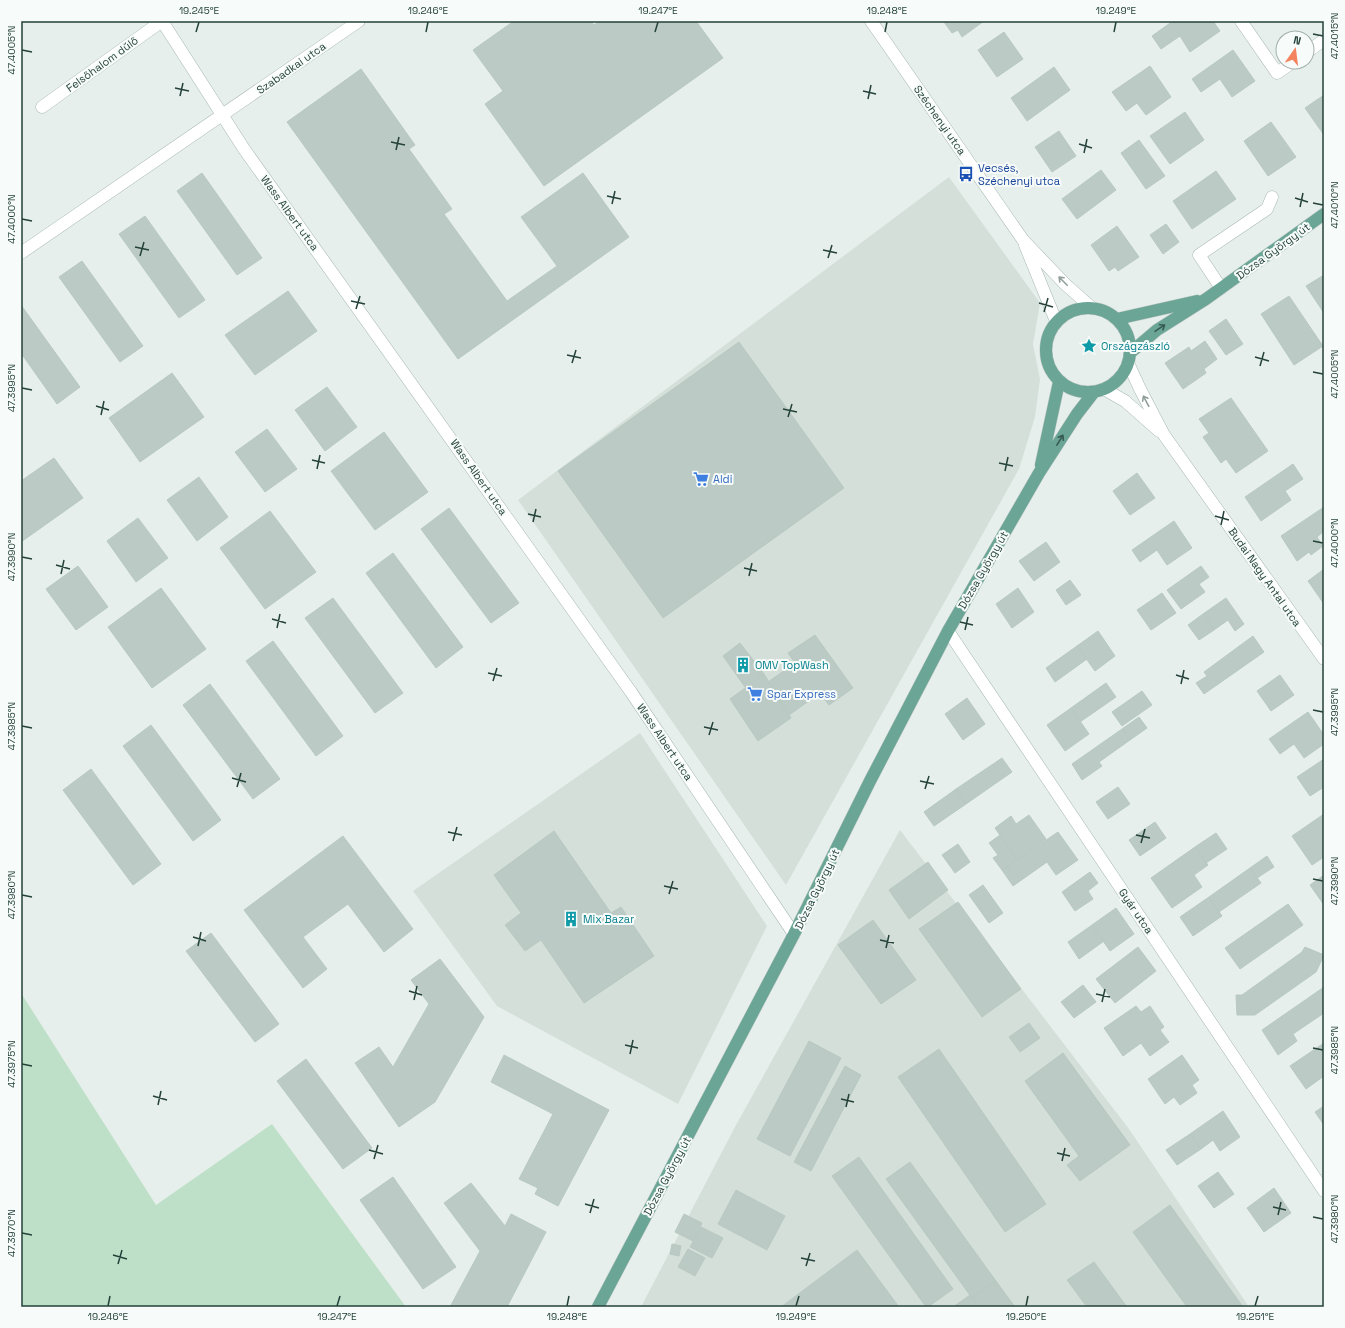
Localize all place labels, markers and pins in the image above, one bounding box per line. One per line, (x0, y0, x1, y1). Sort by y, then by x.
place label: Vecsés, Széchenyi utca (978, 161, 1061, 188)
bus stop icon: Vecsés, Széchenyi utca (957, 165, 975, 183)
place icon: Országzászló (1080, 337, 1098, 355)
place label: Országzászló (1101, 339, 1170, 353)
supermarket icon: Aldi (692, 470, 710, 488)
place label: Aldi (713, 472, 733, 486)
building icon: OMV TopWash (734, 656, 752, 674)
place label: OMV TopWash (755, 658, 829, 672)
supermarket icon: Spar Express (746, 685, 764, 703)
place label: Spar Express (767, 687, 836, 701)
building icon: Mix Bazar (562, 910, 580, 928)
place label: Mix Bazar (583, 912, 634, 926)

